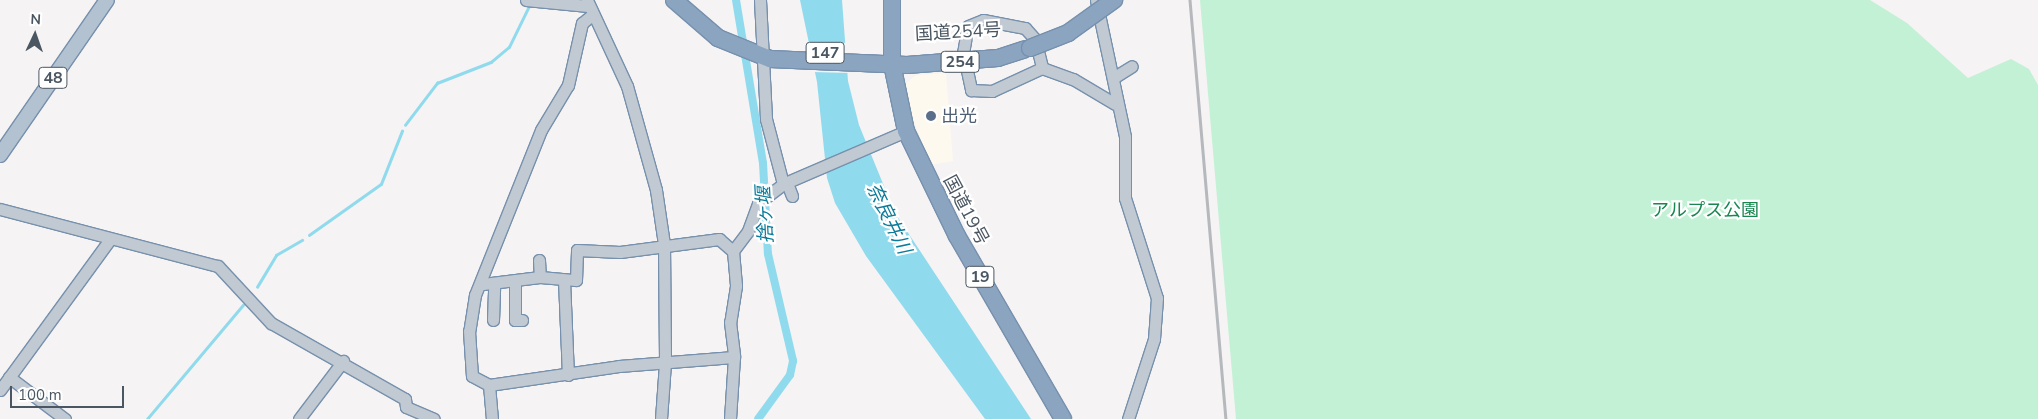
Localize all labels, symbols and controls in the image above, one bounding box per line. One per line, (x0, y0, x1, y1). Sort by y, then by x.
north arrow (10, 10, 60, 60)
text: N (30, 10, 42, 29)
street label: 国道254号 (914, 19, 1002, 45)
road number: 147 (805, 40, 845, 66)
road number: 254 (940, 48, 980, 76)
road number: 48 (38, 64, 68, 92)
place label: 出光 (941, 105, 977, 127)
marker: 出光 (925, 110, 937, 122)
street label: 国道19号 (939, 172, 993, 248)
water label: 奈良井川 (861, 180, 915, 258)
water label: 捨ヶ堰 (753, 186, 779, 244)
park label: アルプス公園 (1651, 199, 1759, 221)
road number: 19 (965, 264, 995, 290)
scale bar (12, 376, 126, 408)
text: 100 m (18, 385, 62, 405)

